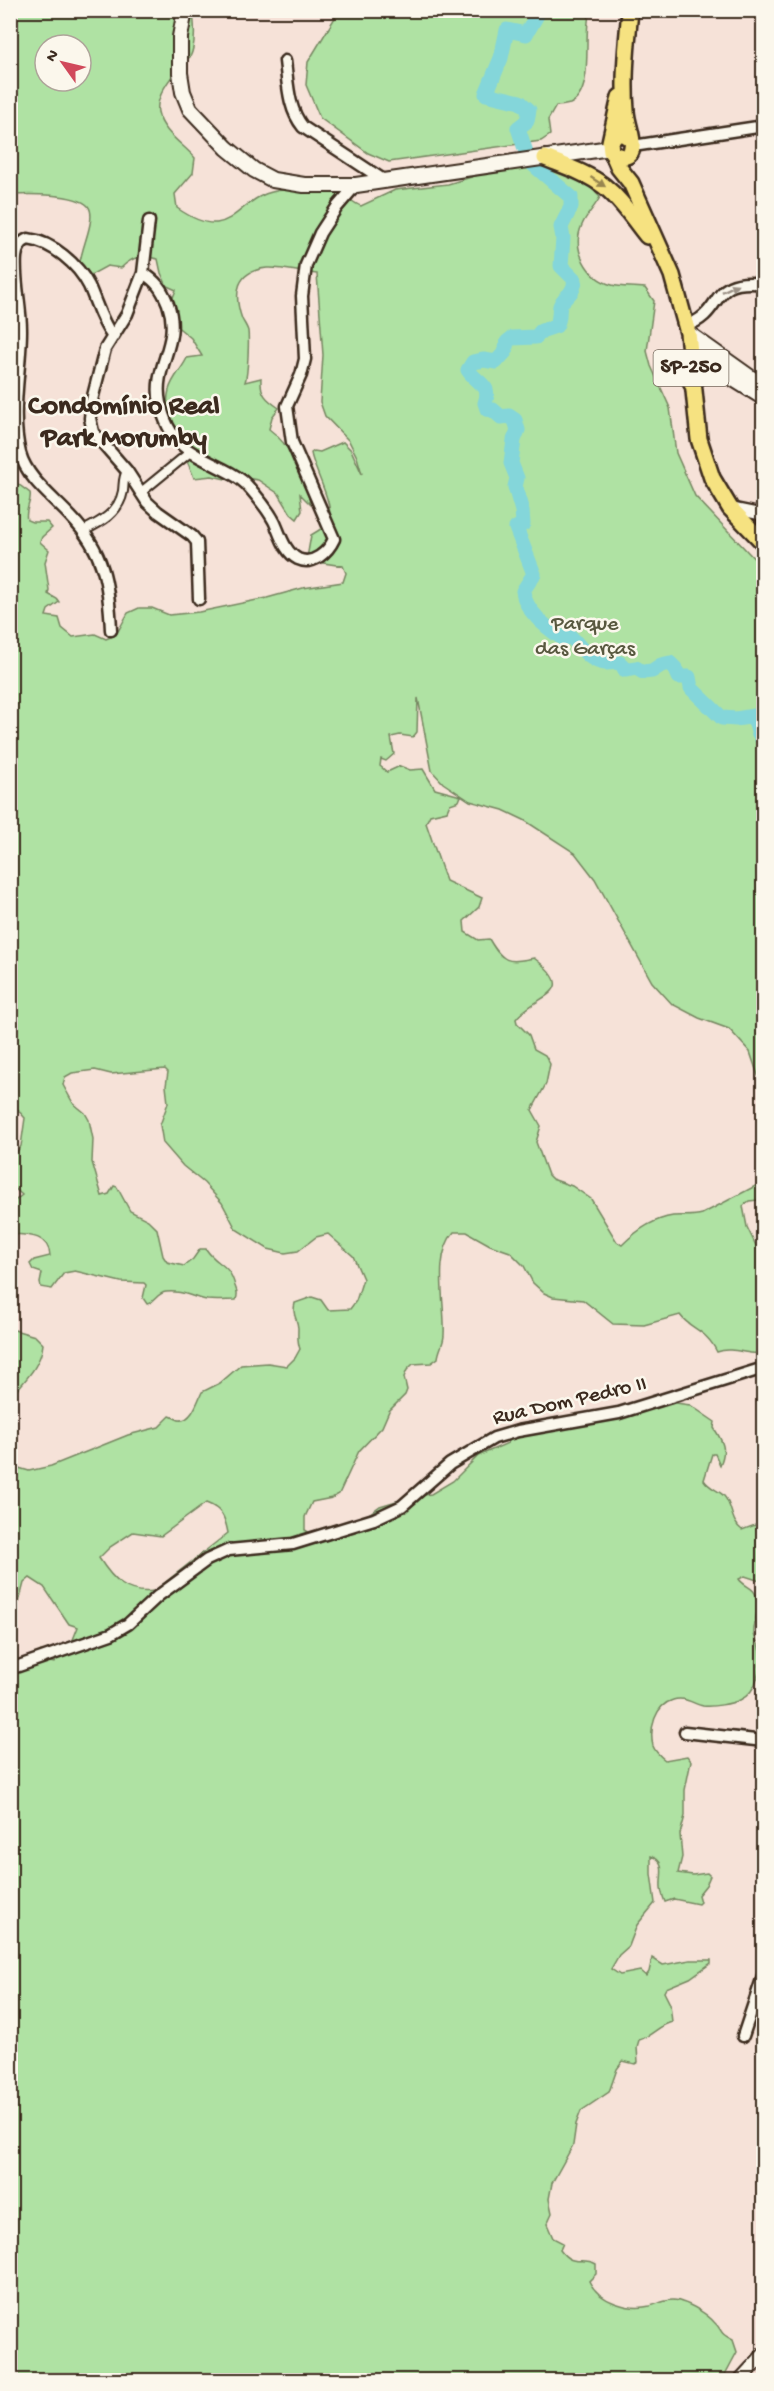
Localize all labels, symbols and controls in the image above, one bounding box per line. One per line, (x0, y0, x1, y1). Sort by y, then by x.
north arrow (33, 33, 93, 93)
text: N (43, 46, 65, 66)
one-way arrow (589, 177, 606, 188)
one-way arrow (722, 283, 739, 292)
road number: SP-250 (654, 350, 728, 386)
district label: Condomínio Real Park Morumby (28, 391, 220, 456)
park label: Parque das Garças (535, 612, 636, 663)
street label: Rua Dom Pedro II (490, 1372, 650, 1432)

